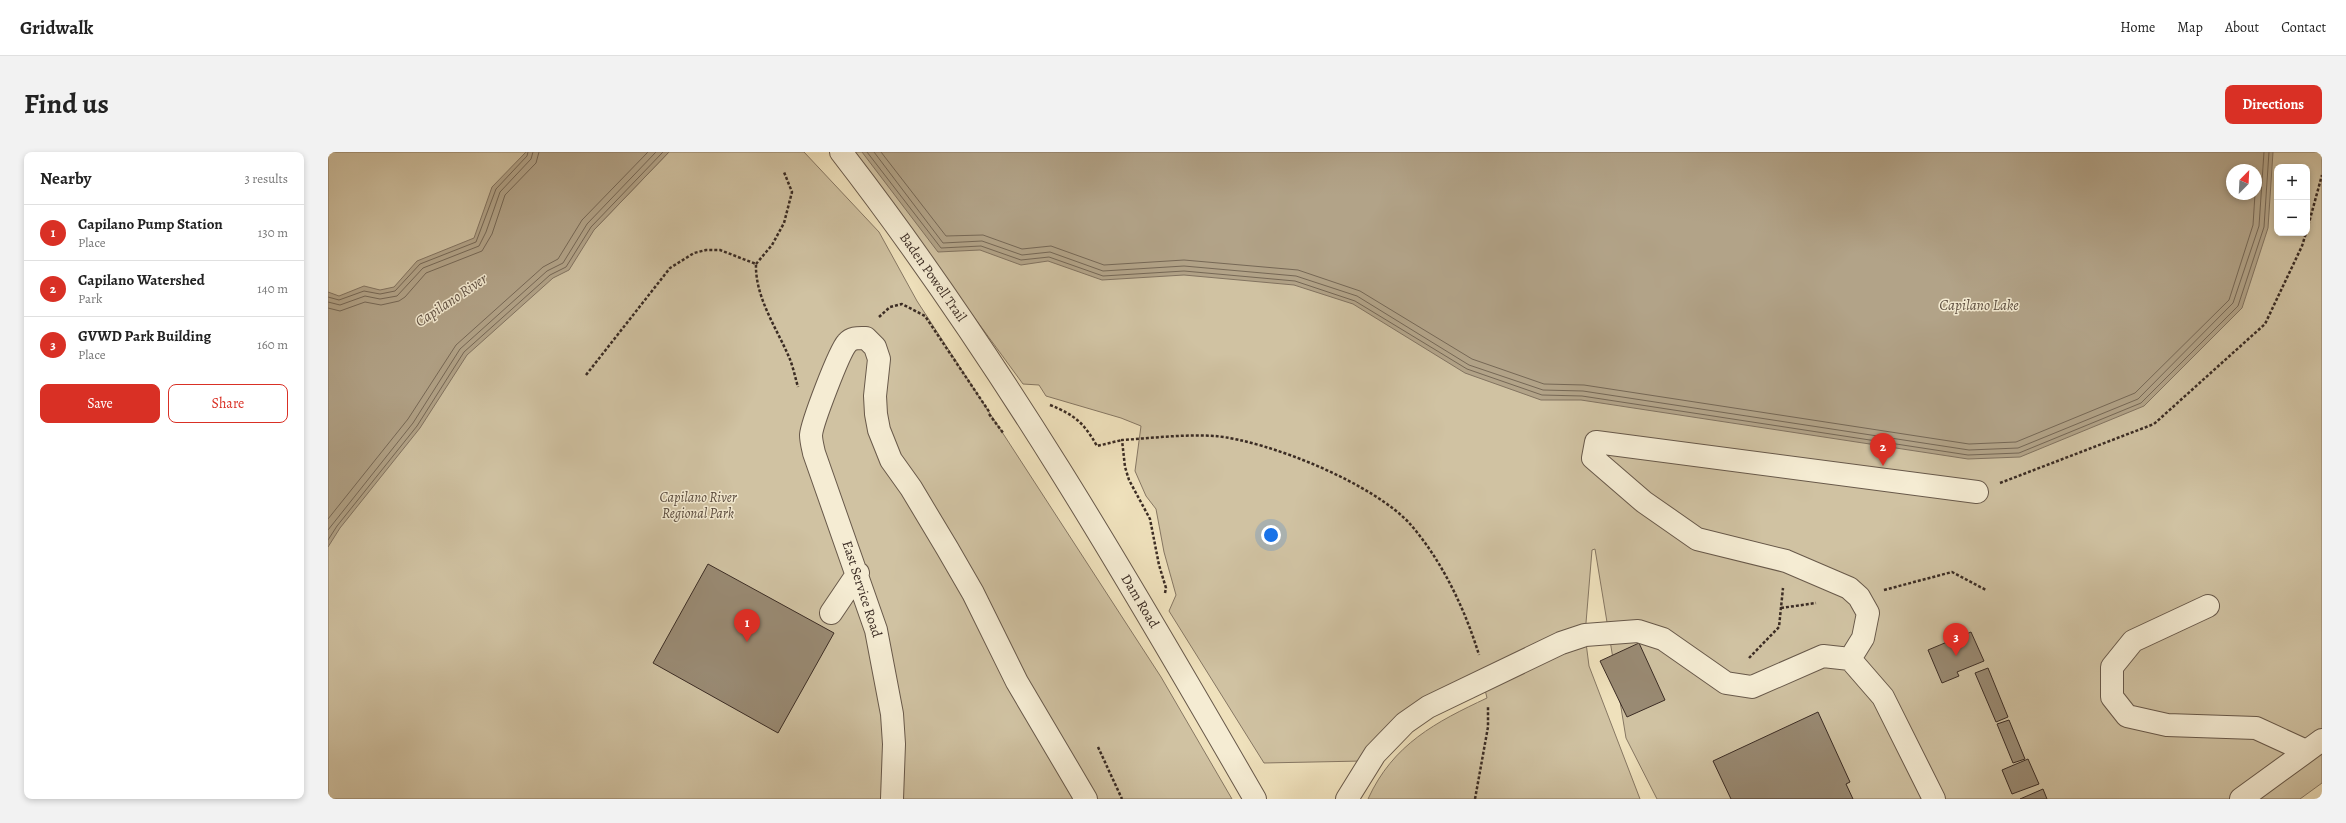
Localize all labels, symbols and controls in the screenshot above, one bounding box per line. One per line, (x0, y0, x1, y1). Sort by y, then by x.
text: Gridwalk (20, 15, 93, 41)
text: Home (2120, 18, 2155, 37)
text: Map (2177, 18, 2203, 37)
text: About (2225, 18, 2259, 37)
text: Contact (2281, 18, 2326, 37)
text: Find us (24, 85, 109, 123)
button: Directions (2225, 85, 2322, 124)
north arrow (2226, 164, 2262, 200)
map controls (2274, 164, 2310, 236)
button: + (2274, 164, 2310, 200)
text: Nearby (40, 167, 91, 190)
text: 3 results (244, 170, 288, 187)
button: − (2274, 200, 2310, 236)
text: Capilano Pump Station (78, 214, 223, 234)
text: 1 (51, 224, 55, 241)
text: 130 m (258, 224, 288, 241)
street label: Baden Powell Trail (895, 229, 971, 326)
text: Place (78, 234, 106, 251)
water label: Capilano River (411, 268, 491, 331)
text: Capilano Watershed (78, 270, 205, 290)
text: 2 (50, 280, 56, 297)
text: 140 m (257, 280, 288, 297)
text: Park (78, 290, 102, 307)
water label: Capilano Lake (1939, 295, 2019, 315)
text: GVWD Park Building (78, 326, 211, 346)
text: 3 (50, 336, 56, 353)
text: 160 m (257, 336, 288, 353)
text: Place (78, 346, 106, 363)
button: Save (40, 384, 160, 423)
button: Share (168, 384, 288, 423)
pin: 2 (1870, 433, 1896, 466)
park label: Capilano River Regional Park (659, 488, 738, 523)
your location (1261, 525, 1281, 545)
street label: East Service Road (837, 538, 887, 640)
street label: Dam Road (1116, 570, 1164, 632)
pin: 1 (734, 609, 760, 642)
pin: 3 (1943, 623, 1969, 656)

